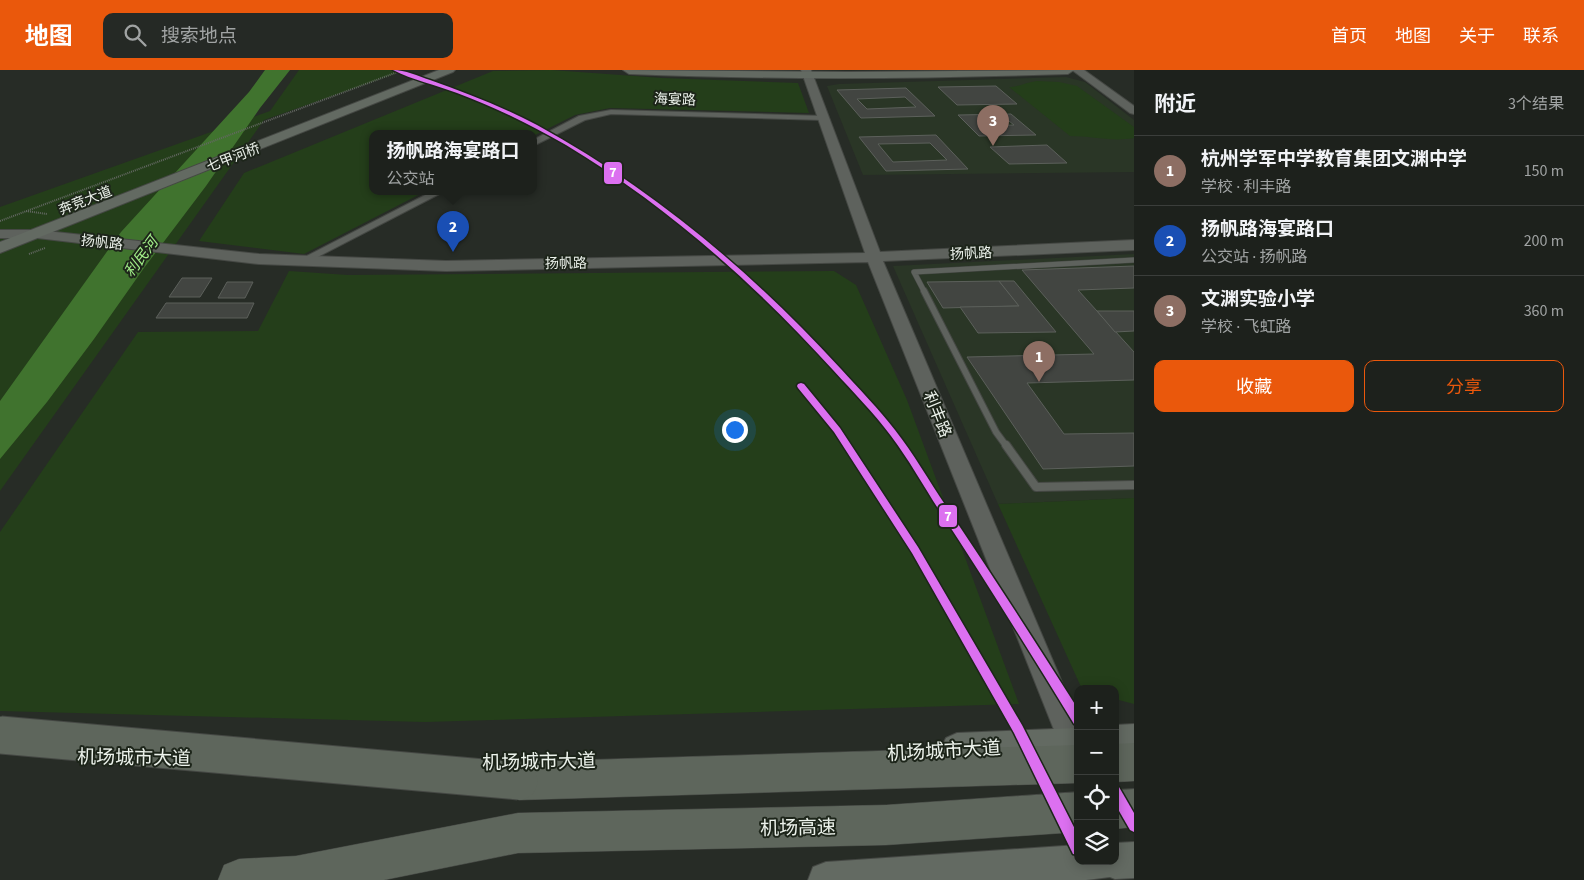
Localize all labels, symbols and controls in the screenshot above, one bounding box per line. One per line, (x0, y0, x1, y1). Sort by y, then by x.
search box (103, 13, 453, 58)
text: 地图 (25, 19, 73, 54)
icon: search (121, 21, 149, 49)
text: 搜索地点 (161, 23, 237, 50)
text: 首页 (1331, 24, 1367, 49)
text: 地图 (1395, 24, 1431, 49)
text: 关于 (1459, 24, 1495, 49)
text: 联系 (1523, 24, 1559, 49)
street label: 海宴路 (654, 89, 696, 111)
text: 附近 (1154, 89, 1196, 119)
text: 3个结果 (1508, 93, 1564, 115)
pin: 3 (977, 105, 1009, 146)
popup (369, 130, 537, 195)
text: 扬帆路海宴路口 (386, 138, 520, 165)
street label: 七甲河桥 (204, 139, 263, 177)
text: 杭州学军中学教育集团文渊中学 (1201, 146, 1467, 173)
text: 1 (1166, 160, 1174, 182)
text: 150 m (1524, 160, 1564, 182)
line badge: 7 (603, 161, 623, 185)
text: 7 (609, 163, 617, 183)
text: 公交站 (386, 168, 435, 190)
text: 学校 · 利丰路 (1201, 176, 1291, 198)
street label: 奔竞大道 (56, 182, 115, 220)
pin: 2 (437, 211, 469, 252)
text: 扬帆路海宴路口 (1201, 216, 1334, 243)
text: 2 (1166, 230, 1174, 252)
text: 200 m (1524, 230, 1564, 252)
street label: 扬帆路 (80, 231, 124, 255)
water label: 利民河 (119, 231, 165, 282)
street label: 扬帆路 (950, 243, 993, 265)
text: 公交站 · 扬帆路 (1201, 246, 1307, 268)
street label: 扬帆路 (545, 254, 587, 274)
text: 文渊实验小学 (1201, 286, 1315, 313)
text: 3 (1166, 300, 1174, 322)
text: 360 m (1524, 300, 1564, 322)
text: 学校 · 飞虹路 (1201, 316, 1291, 338)
pin: 1 (1023, 341, 1055, 382)
button: 收藏 (1154, 360, 1354, 412)
button: 分享 (1364, 360, 1564, 412)
street label: 利丰路 (918, 388, 956, 441)
your location (722, 417, 748, 443)
line badge: 7 (938, 504, 958, 528)
text: 7 (944, 507, 952, 527)
map controls (1074, 685, 1119, 865)
button: + (1074, 685, 1119, 730)
button: − (1074, 730, 1119, 775)
street label: 机场城市大道 (886, 735, 1002, 768)
street label: 机场城市大道 (77, 744, 191, 773)
street label: 机场城市大道 (482, 748, 596, 777)
button: locate (1074, 775, 1119, 820)
street label: 机场高速 (760, 814, 836, 843)
button: layers (1074, 820, 1119, 865)

